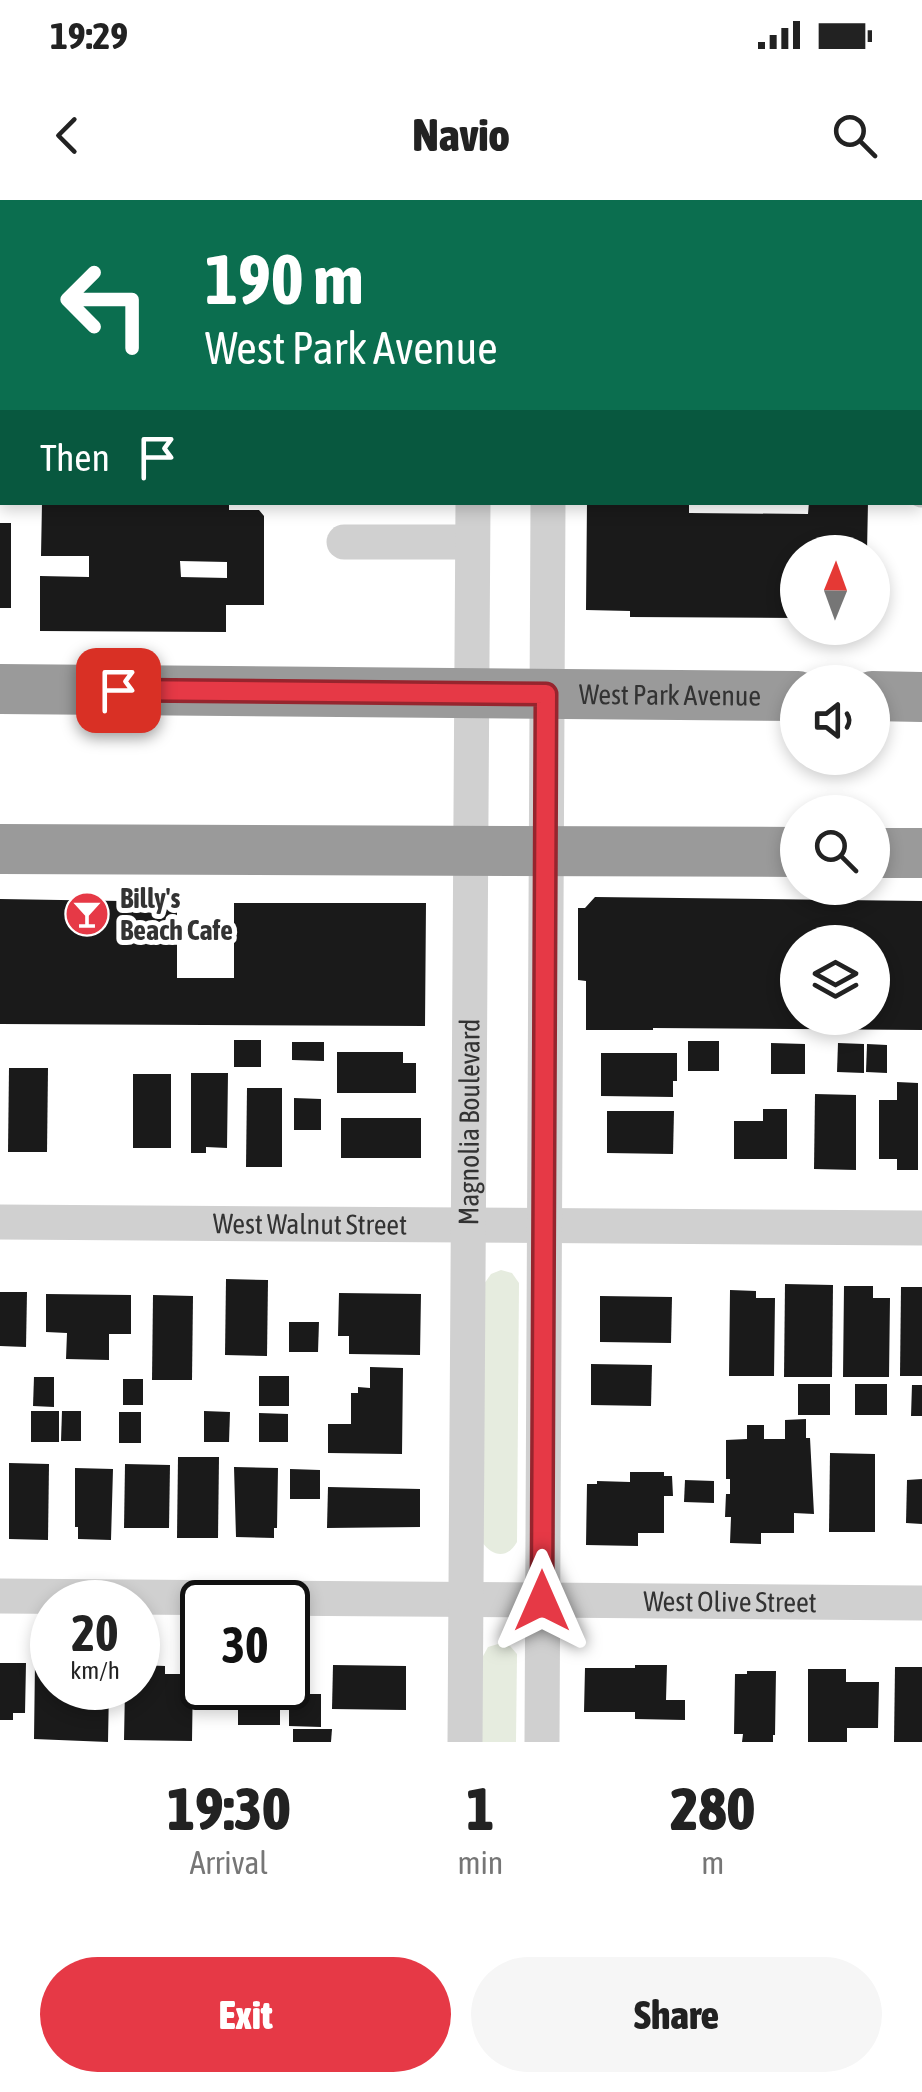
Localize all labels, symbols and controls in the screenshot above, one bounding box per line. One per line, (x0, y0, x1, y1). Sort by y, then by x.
text: 19:29 (50, 14, 128, 57)
icon: back (40, 108, 95, 163)
icon: search (827, 108, 882, 163)
text: Navio (412, 109, 510, 161)
text: 190 m (205, 239, 364, 319)
icon: left (40, 240, 170, 370)
text: West Park Avenue (205, 322, 498, 374)
icon: arrive (130, 430, 185, 485)
text: Then (40, 436, 110, 479)
north arrow (780, 535, 890, 645)
map controls (780, 535, 890, 1035)
pin (76, 648, 161, 733)
icon: arrive (91, 663, 146, 718)
button: sound (780, 665, 890, 775)
street label: West Park Avenue (579, 678, 761, 712)
button: search (780, 795, 890, 905)
place label: Billy's Beach Cafe (120, 882, 233, 946)
bar icon: Billy's Beach Cafe (64, 891, 110, 937)
button: layers (780, 925, 890, 1035)
street label: Magnolia Boulevard (452, 1019, 486, 1225)
street label: West Walnut Street (213, 1207, 407, 1241)
position arrow (490, 1549, 594, 1653)
speed limit sign: 30 (180, 1580, 310, 1710)
street label: West Olive Street (643, 1585, 817, 1618)
text: 20 (71, 1604, 118, 1662)
text: km/h (70, 1656, 120, 1684)
text: 19:30 (167, 1774, 290, 1843)
text: 1 (466, 1774, 495, 1843)
text: 280 (670, 1774, 755, 1843)
text: Arrival (190, 1844, 268, 1881)
text: min (457, 1844, 503, 1881)
text: m (701, 1844, 724, 1881)
button: Exit (40, 1957, 451, 2072)
button: Share (471, 1957, 882, 2072)

